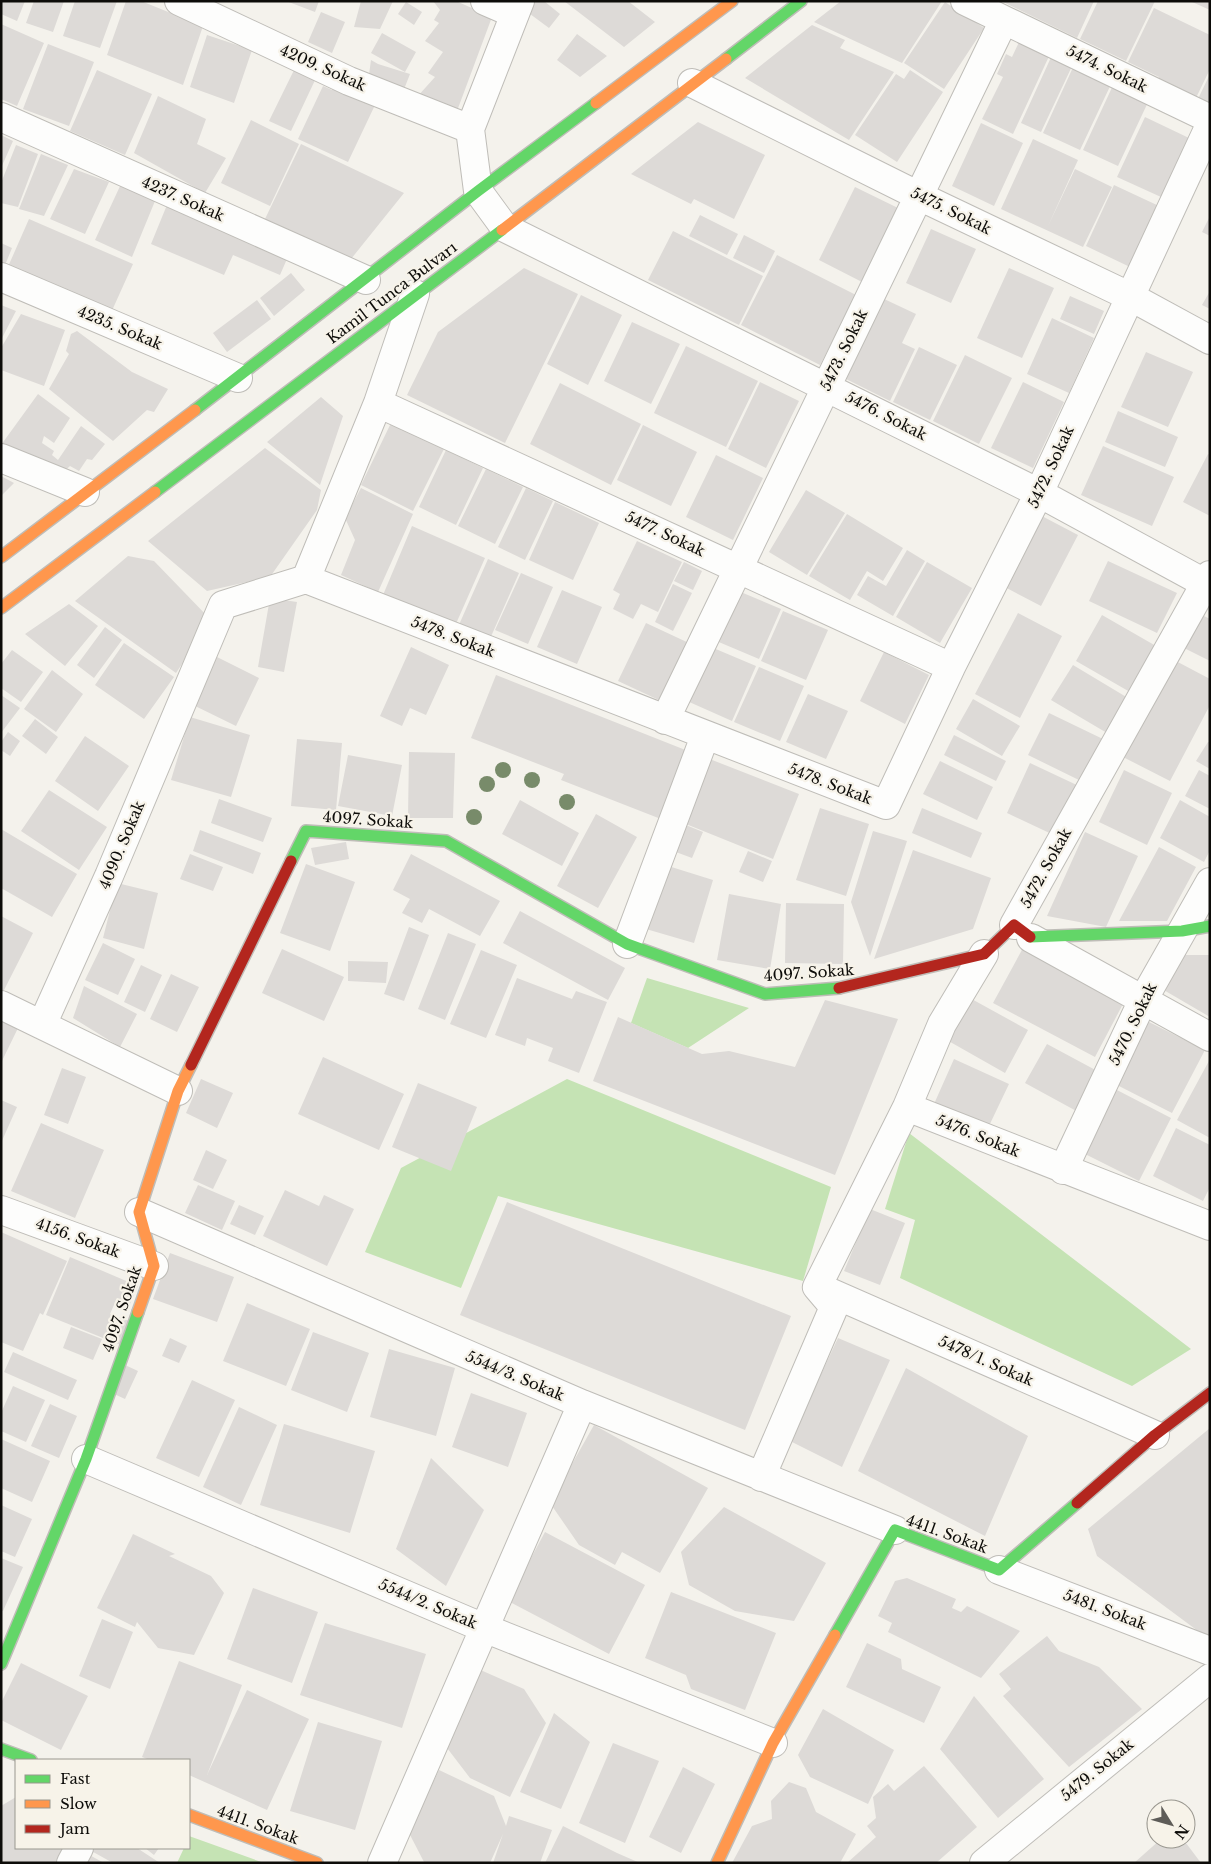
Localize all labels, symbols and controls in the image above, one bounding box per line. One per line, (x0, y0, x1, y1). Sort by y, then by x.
street label: 4209. Sokak (277, 40, 370, 95)
street label: 5474. Sokak (1064, 41, 1152, 97)
street label: 4237. Sokak (139, 172, 228, 226)
street label: 5475. Sokak (908, 183, 995, 239)
street label: Kamil Tunca Bulvarı (323, 238, 460, 348)
street label: 4235. Sokak (75, 301, 166, 354)
street label: 5473. Sokak (816, 305, 872, 394)
street label: 5476. Sokak (842, 387, 931, 445)
street label: 5472. Sokak (1023, 422, 1078, 511)
street label: 5477. Sokak (622, 507, 709, 561)
street label: 5478. Sokak (408, 612, 499, 662)
street label: 5478. Sokak (785, 759, 876, 809)
street label: 4090. Sokak (94, 797, 149, 892)
street label: 4097. Sokak (322, 807, 415, 832)
street label: 5472. Sokak (1016, 824, 1076, 911)
street label: 4097. Sokak (763, 960, 855, 985)
street label: 5470. Sokak (1104, 979, 1161, 1068)
street label: 5476. Sokak (933, 1110, 1024, 1161)
street label: 4156. Sokak (33, 1214, 124, 1262)
street label: 4097. Sokak (98, 1262, 145, 1355)
street label: 5478/1. Sokak (936, 1331, 1037, 1390)
street label: 5544/3. Sokak (463, 1346, 568, 1405)
street label: 4411. Sokak (904, 1510, 991, 1557)
street label: 5544/2. Sokak (376, 1574, 481, 1633)
street label: 5481. Sokak (1061, 1585, 1150, 1634)
street label: 5479. Sokak (1056, 1734, 1138, 1805)
legend (15, 1759, 190, 1849)
text: Fast (60, 1769, 91, 1788)
text: Slow (60, 1794, 97, 1813)
north arrow (1146, 1799, 1196, 1849)
street label: 4411. Sokak (215, 1801, 302, 1848)
text: Jam (58, 1819, 90, 1838)
text: N (1170, 1821, 1193, 1842)

